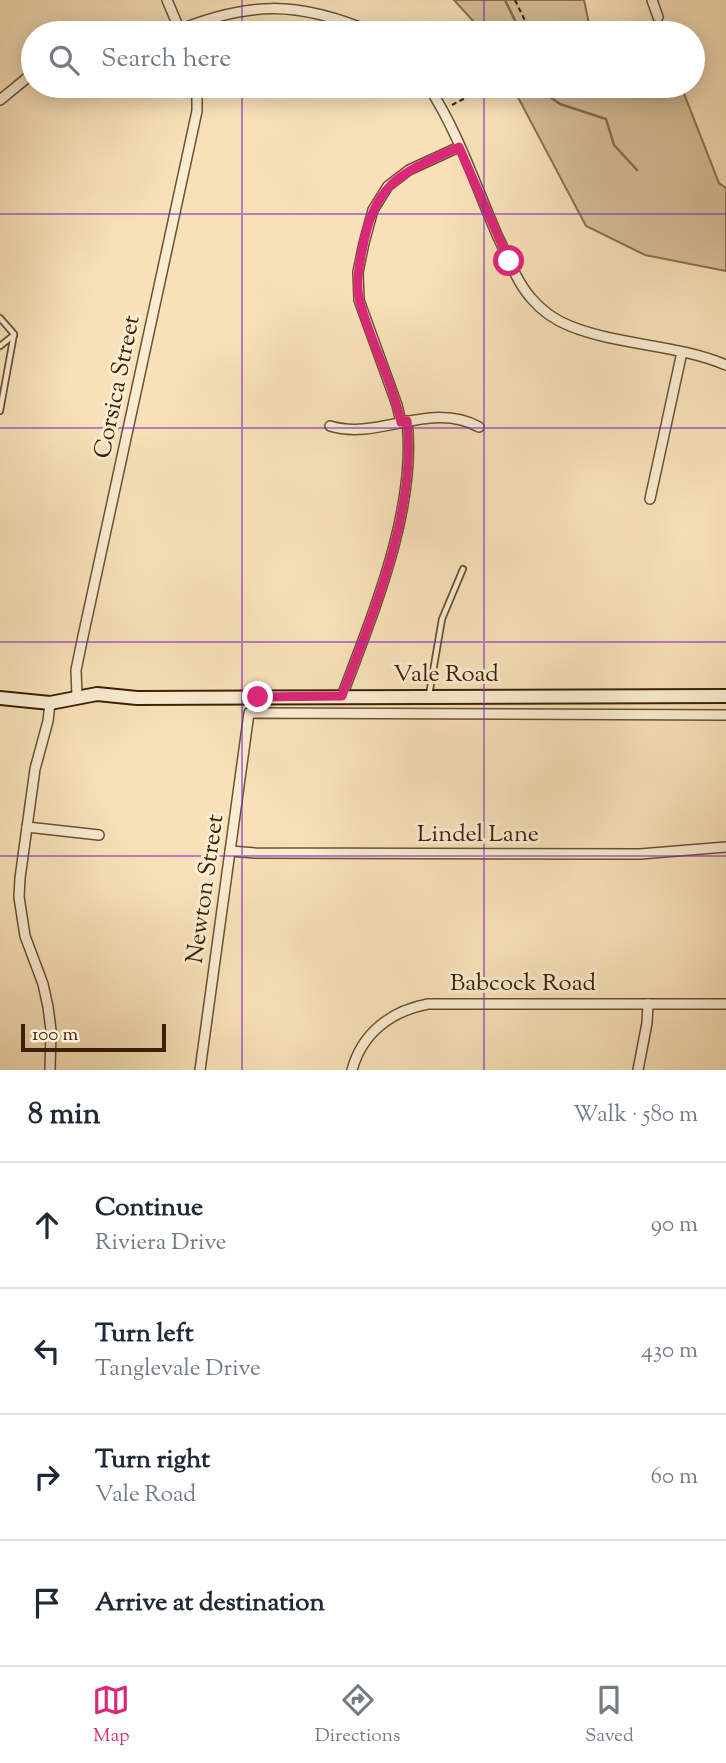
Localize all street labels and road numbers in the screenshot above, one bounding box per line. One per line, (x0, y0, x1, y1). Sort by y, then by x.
street label: Corsica Street (86, 312, 150, 462)
street label: Vale Road (393, 658, 499, 692)
street label: Newton Street (179, 812, 233, 966)
street label: Lindel Lane (417, 818, 539, 852)
street label: Babcock Road (450, 967, 596, 1001)

